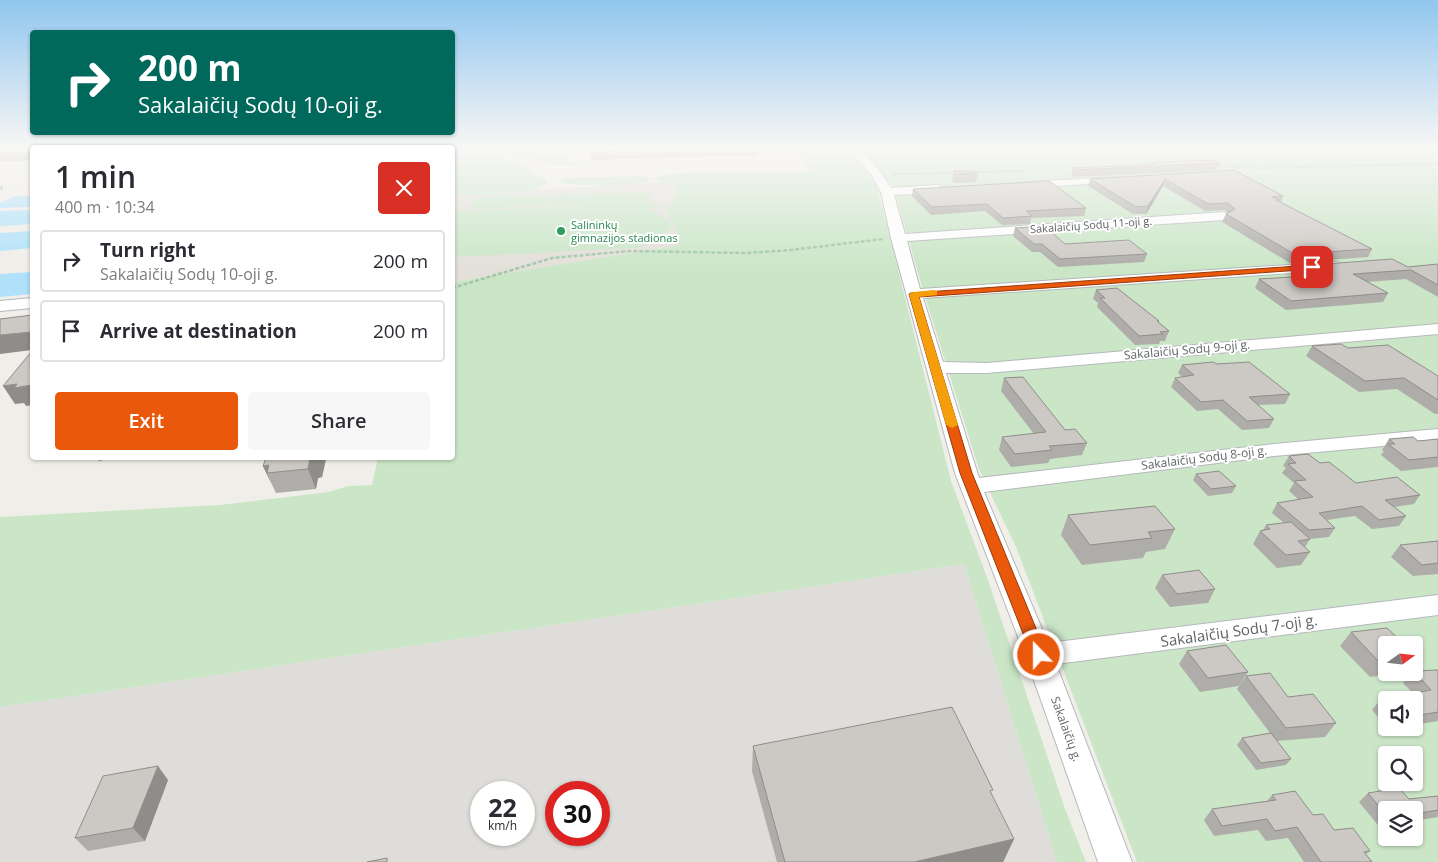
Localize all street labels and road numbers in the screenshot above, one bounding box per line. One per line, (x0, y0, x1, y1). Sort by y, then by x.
street label: Sakalaičių Sodų 11-oji g. (1029, 213, 1153, 236)
street label: Sakalaičių Sodų 9-oji g. (1123, 336, 1251, 363)
street label: Sakalaičių Sodų 8-oji g. (1140, 441, 1268, 474)
street label: Sakalaičių Sodų 7-oji g. (1159, 609, 1319, 651)
street label: Sakalaičių g. (1047, 694, 1086, 764)

